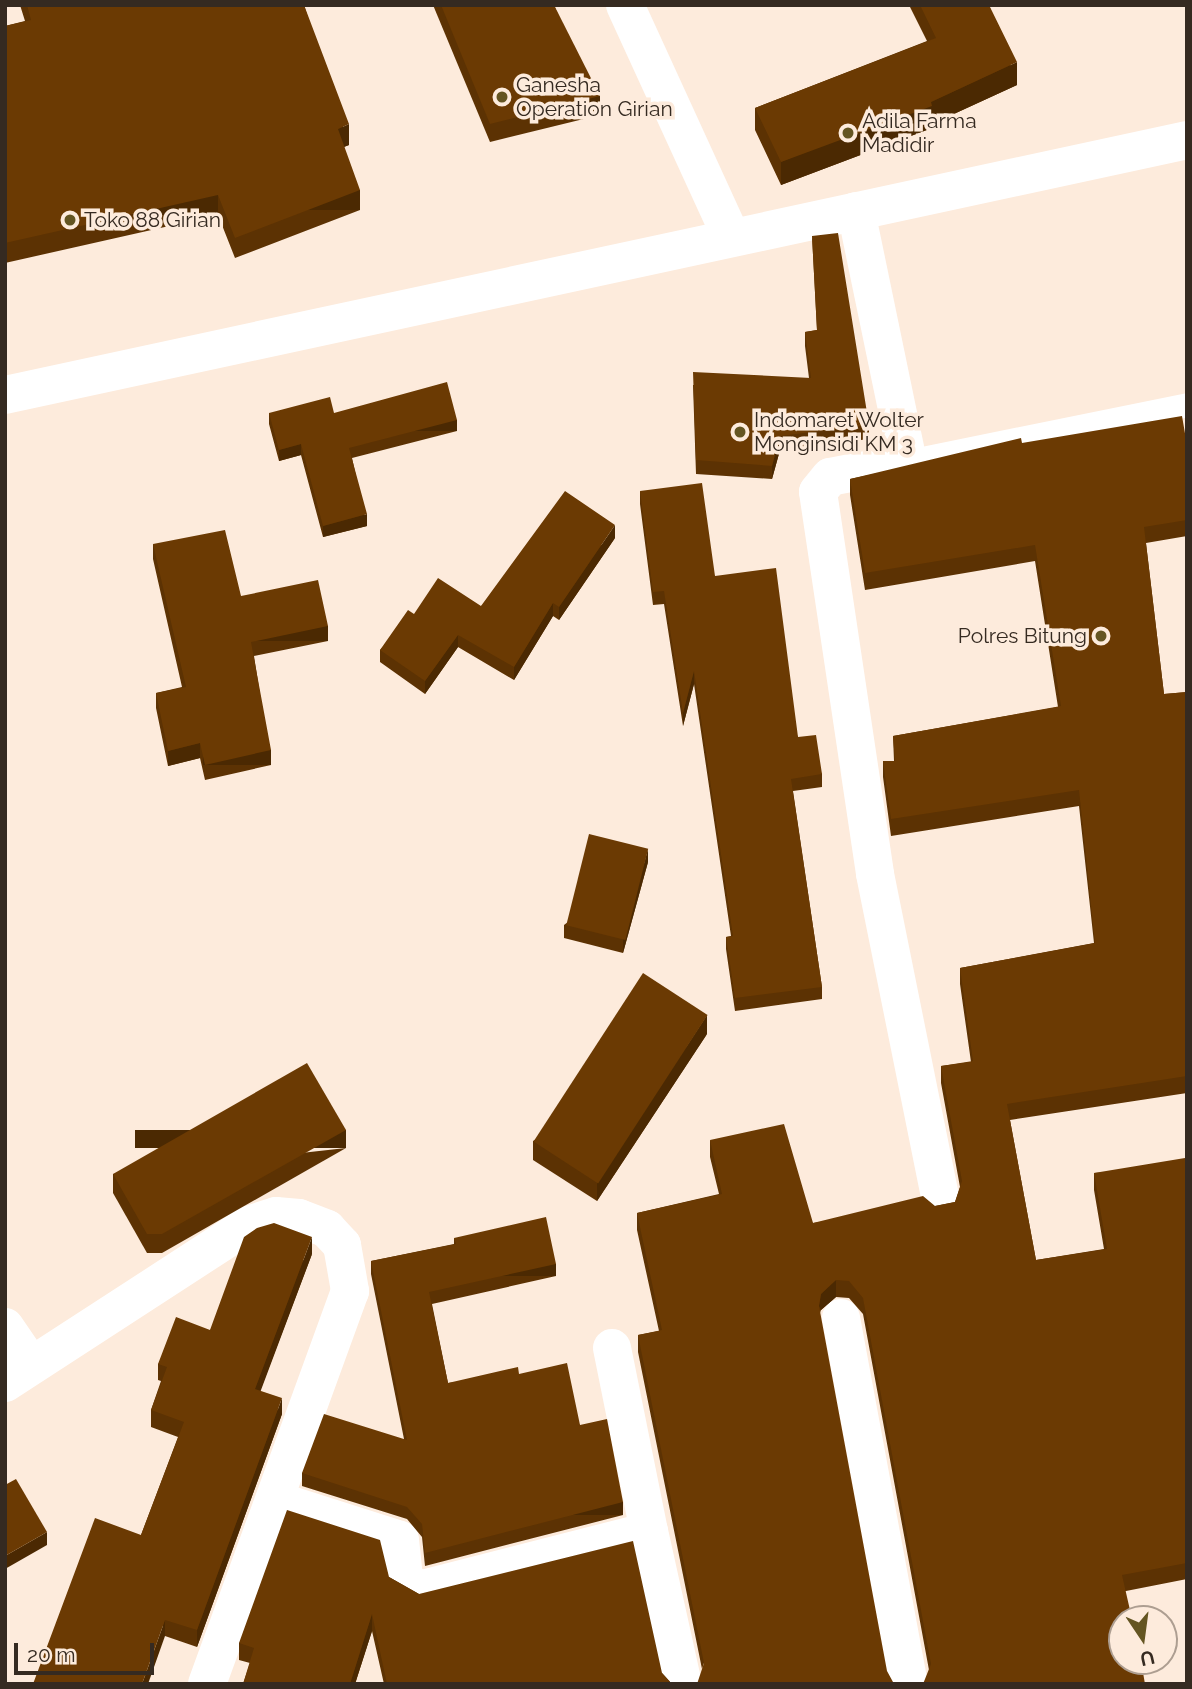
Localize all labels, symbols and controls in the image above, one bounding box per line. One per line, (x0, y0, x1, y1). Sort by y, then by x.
place label: Ganesha Operation Girian (516, 72, 673, 122)
marker: Ganesha Operation Girian (494, 89, 510, 105)
place label: Adila Farma Madidir (862, 108, 977, 158)
marker: Adila Farma Madidir (840, 125, 856, 141)
place label: Toko 88 Girian (84, 207, 221, 233)
marker: Toko 88 Girian (62, 212, 78, 228)
place label: Indomaret Wolter Monginsidi KM 3 (754, 407, 925, 457)
marker: Indomaret Wolter Monginsidi KM 3 (732, 424, 748, 440)
place label: Polres Bitung (958, 623, 1087, 649)
marker: Polres Bitung (1093, 628, 1109, 644)
north arrow (1108, 1605, 1178, 1675)
scale bar (18, 1630, 158, 1674)
text: 20 m (27, 1642, 75, 1667)
text: U (1138, 1646, 1157, 1671)

